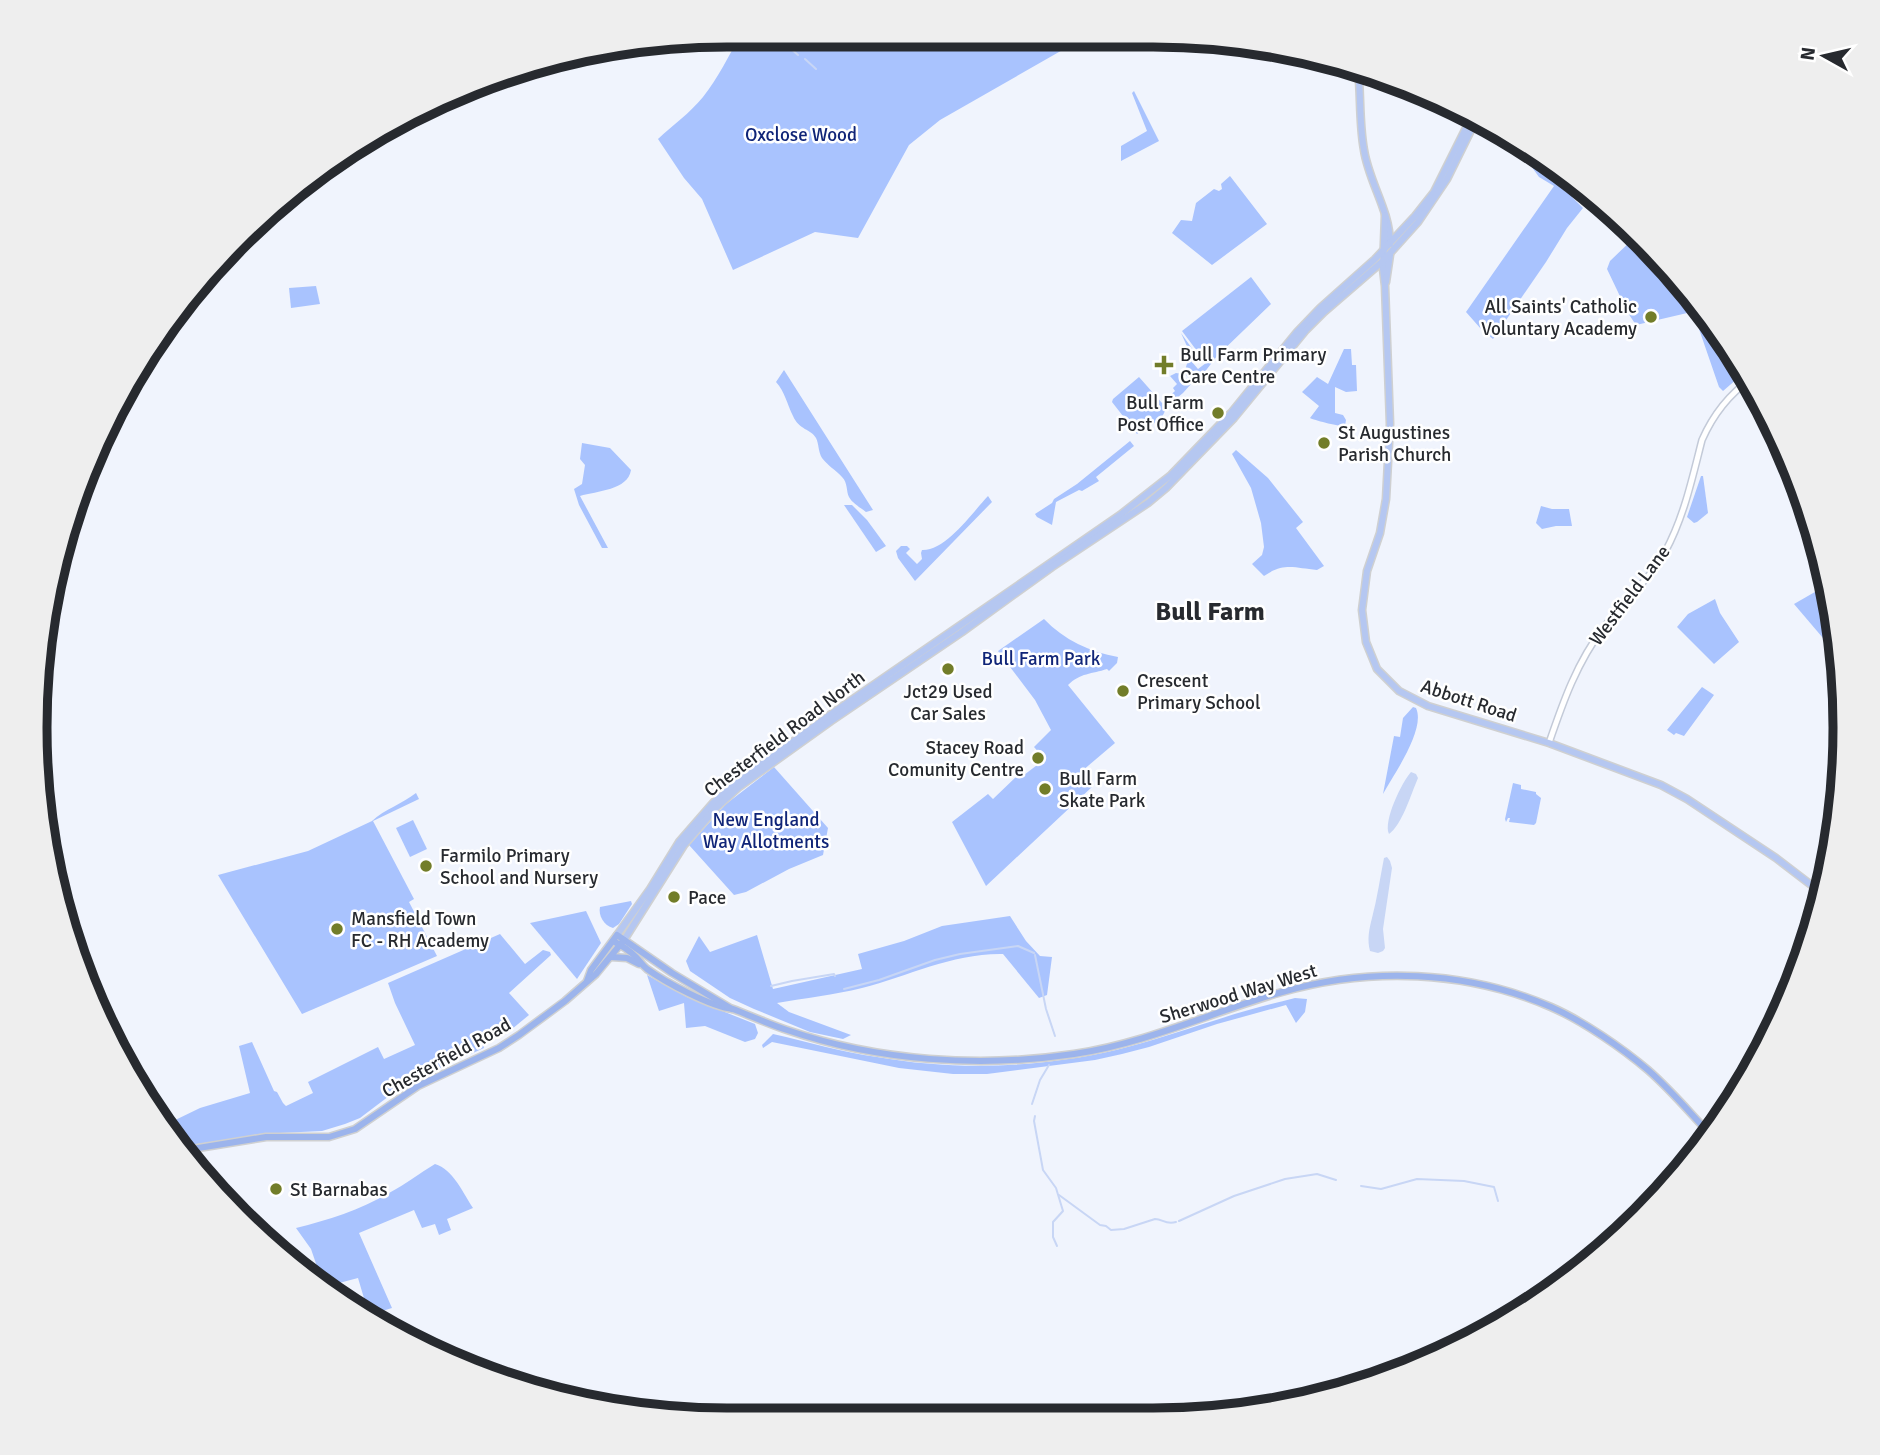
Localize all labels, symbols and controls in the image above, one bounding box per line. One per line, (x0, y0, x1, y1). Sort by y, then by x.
north arrow (1789, 21, 1859, 91)
text: N (1795, 46, 1821, 62)
park label: Oxclose Wood (745, 123, 857, 147)
place label: All Saints' Catholic Voluntary Academy (1481, 295, 1637, 341)
marker: All Saints' Catholic Voluntary Academy (1643, 309, 1659, 325)
place label: Bull Farm Primary Care Centre (1180, 343, 1326, 389)
marker: Bull Farm Primary Care Centre (1154, 355, 1174, 375)
place label: Bull Farm Post Office (1117, 391, 1204, 437)
marker: Bull Farm Post Office (1210, 405, 1226, 421)
place label: St Augustines Parish Church (1338, 421, 1451, 467)
marker: St Augustines Parish Church (1316, 435, 1332, 451)
street label: Westfield Lane (1584, 541, 1675, 651)
district label: Bull Farm (1155, 596, 1265, 628)
park label: Bull Farm Park (982, 647, 1101, 671)
marker: Jct29 Used Car Sales (940, 661, 956, 677)
street label: Chesterfield Road North (699, 665, 870, 802)
place label: Crescent Primary School (1137, 669, 1260, 715)
street label: Abbott Road (1418, 674, 1520, 728)
place label: Jct29 Used Car Sales (904, 680, 992, 726)
marker: Crescent Primary School (1115, 683, 1131, 699)
place label: Stacey Road Comunity Centre (888, 736, 1024, 782)
marker: Stacey Road Comunity Centre (1030, 750, 1046, 766)
place label: Bull Farm Skate Park (1059, 767, 1146, 813)
marker: Bull Farm Skate Park (1037, 781, 1053, 797)
park label: New England Way Allotments (703, 808, 829, 854)
place label: Farmilo Primary School and Nursery (440, 844, 598, 890)
marker: Farmilo Primary School and Nursery (418, 858, 434, 874)
place label: Pace (688, 886, 726, 910)
marker: Pace (666, 889, 682, 905)
place label: Mansfield Town FC - RH Academy (351, 907, 489, 953)
marker: Mansfield Town FC - RH Academy (329, 921, 345, 937)
street label: Sherwood Way West (1157, 959, 1320, 1029)
street label: Chesterfield Road (378, 1012, 515, 1103)
place label: St Barnabas (290, 1178, 387, 1202)
marker: St Barnabas (268, 1181, 284, 1197)

